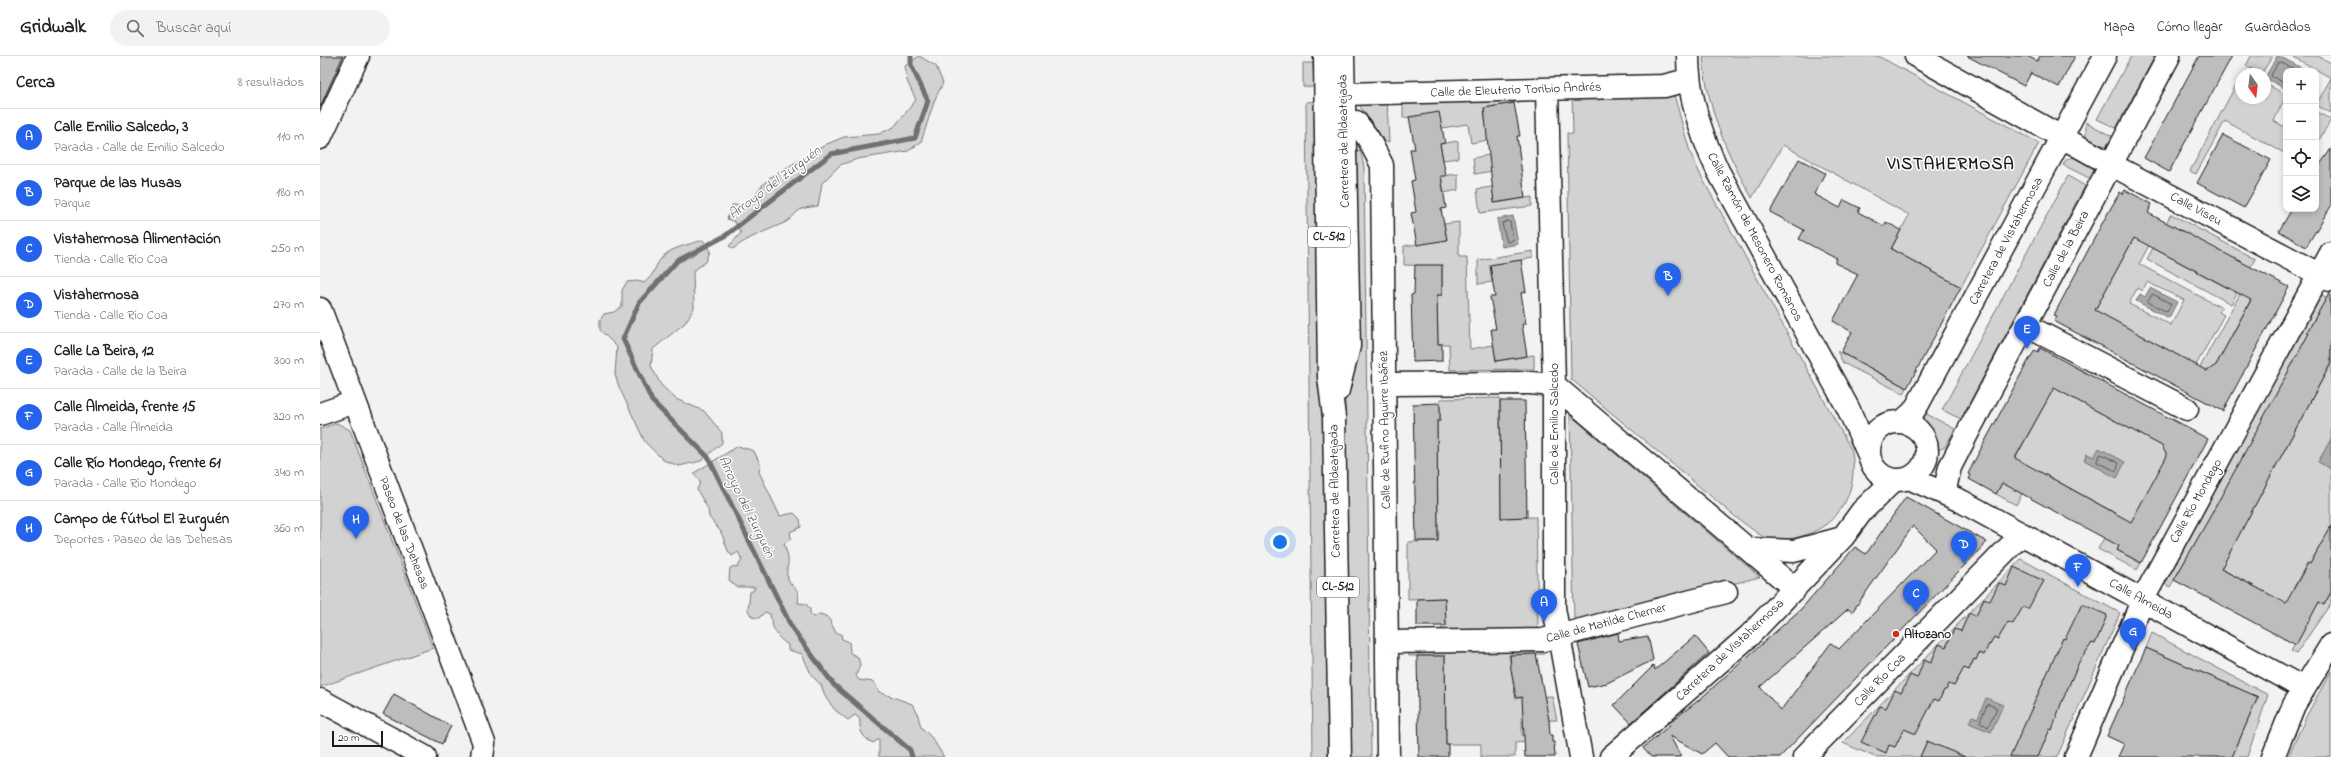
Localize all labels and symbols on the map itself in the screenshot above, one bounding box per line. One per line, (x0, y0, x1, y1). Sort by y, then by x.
north arrow (2235, 68, 2271, 104)
street label: Carretera de Aldeatejada (1333, 74, 1355, 208)
street label: Calle de Eleuterio Toribio Andrés (1430, 78, 1602, 102)
water label: Arroyo del Zurguén (724, 140, 827, 225)
street label: Calle Ramón de Mesonero Romanos (1702, 149, 1808, 325)
district label: VISTAHERMOSA (1886, 152, 2015, 177)
street label: Carretera de Vistahermosa (1964, 174, 2048, 308)
street label: Calle Viseu (2167, 187, 2225, 231)
street label: Calle de la Beira (2038, 207, 2094, 291)
road number: CL-512 (1308, 227, 1350, 247)
pin: B (1655, 263, 1681, 296)
pin: E (2014, 316, 2040, 349)
street label: Calle de Rufino Aguirre Ibáñez (1374, 350, 1397, 509)
street label: Calle de Emilio Salcedo (1545, 363, 1564, 485)
street label: Carretera de Aldeatejada (1324, 424, 1346, 558)
water label: Arroyo del Zurguén (712, 452, 780, 563)
street label: Calle Río Mondego (2165, 455, 2228, 547)
street label: Paseo de las Dehesas (374, 474, 434, 592)
pin: H (343, 506, 369, 539)
pin: D (1951, 531, 1977, 564)
your location (1270, 532, 1290, 552)
pin: F (2065, 554, 2091, 587)
street label: Calle Almeida (2106, 574, 2176, 624)
road number: CL-512 (1317, 577, 1359, 597)
pin: C (1903, 580, 1929, 613)
pin: A (1531, 589, 1557, 622)
street label: Carretera de Vistahermosa (1671, 594, 1789, 706)
street label: Calle de Matilde Cherner (1544, 598, 1669, 648)
pin: G (2120, 618, 2146, 651)
place label: Altozano (1904, 625, 1951, 644)
marker: Altozano (1891, 629, 1901, 639)
street label: Calle Río Coa (1850, 649, 1910, 711)
scale bar (332, 729, 383, 748)

